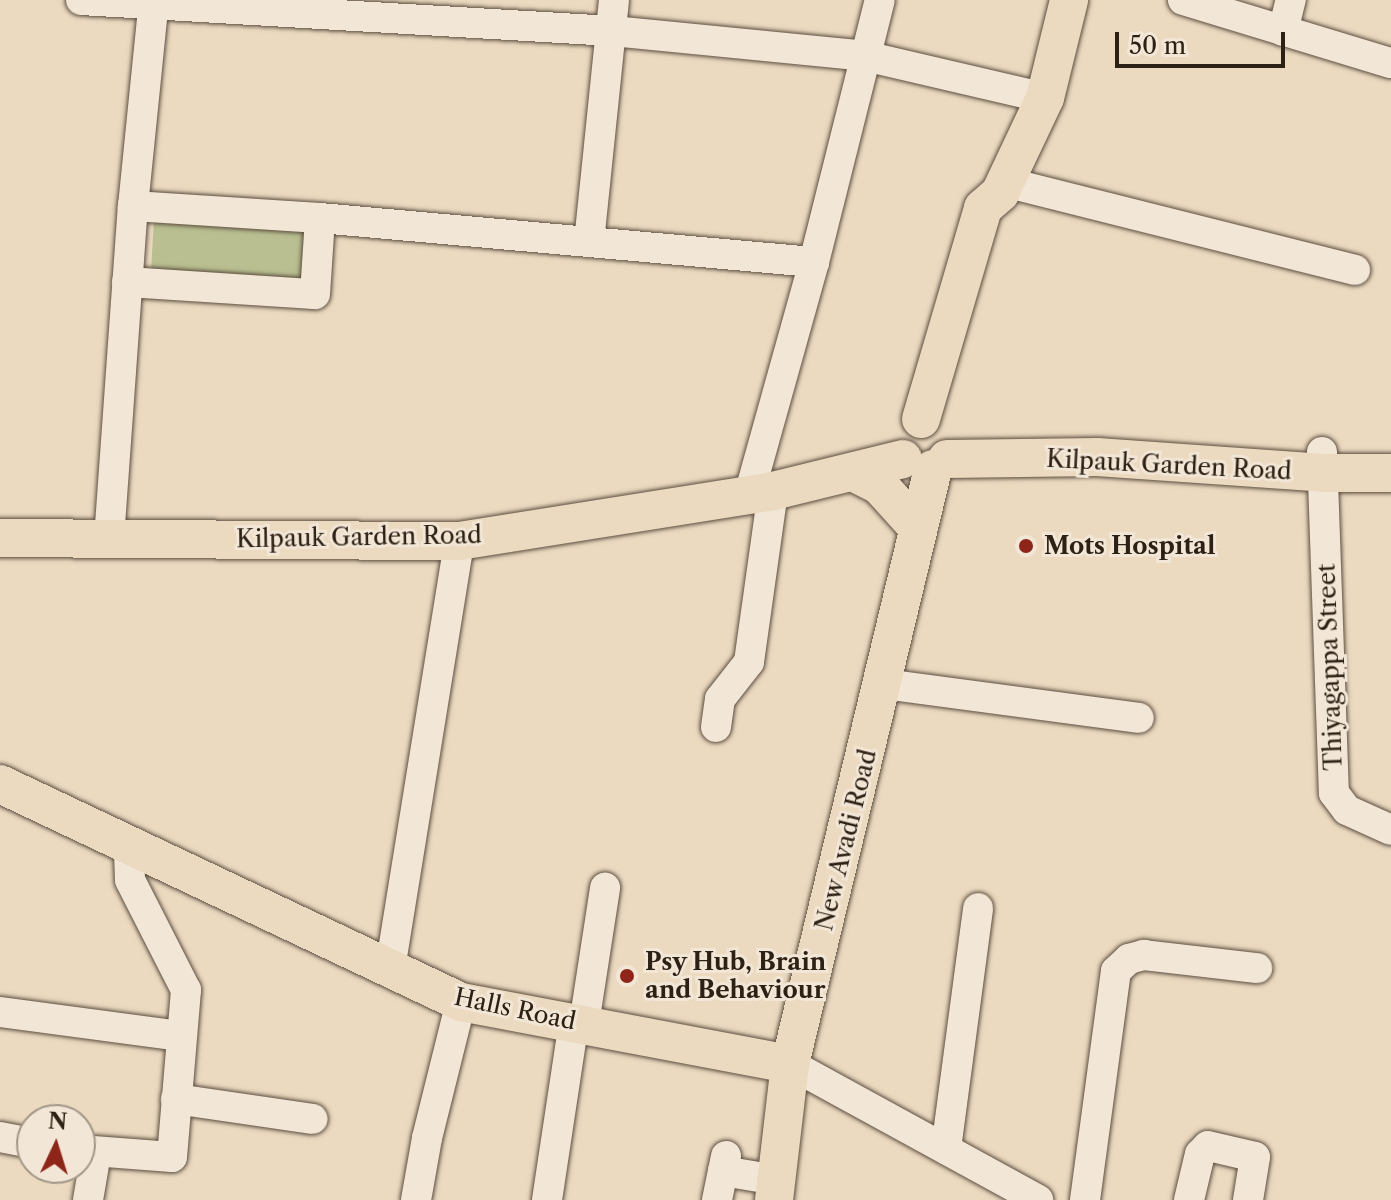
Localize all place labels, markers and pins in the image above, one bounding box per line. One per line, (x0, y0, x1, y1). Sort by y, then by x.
place label: Mots Hospital (1044, 532, 1215, 560)
marker: Mots Hospital (1015, 535, 1037, 557)
place label: Psy Hub, Brain and Behaviour (645, 948, 827, 1004)
marker: Psy Hub, Brain and Behaviour (616, 965, 638, 987)

